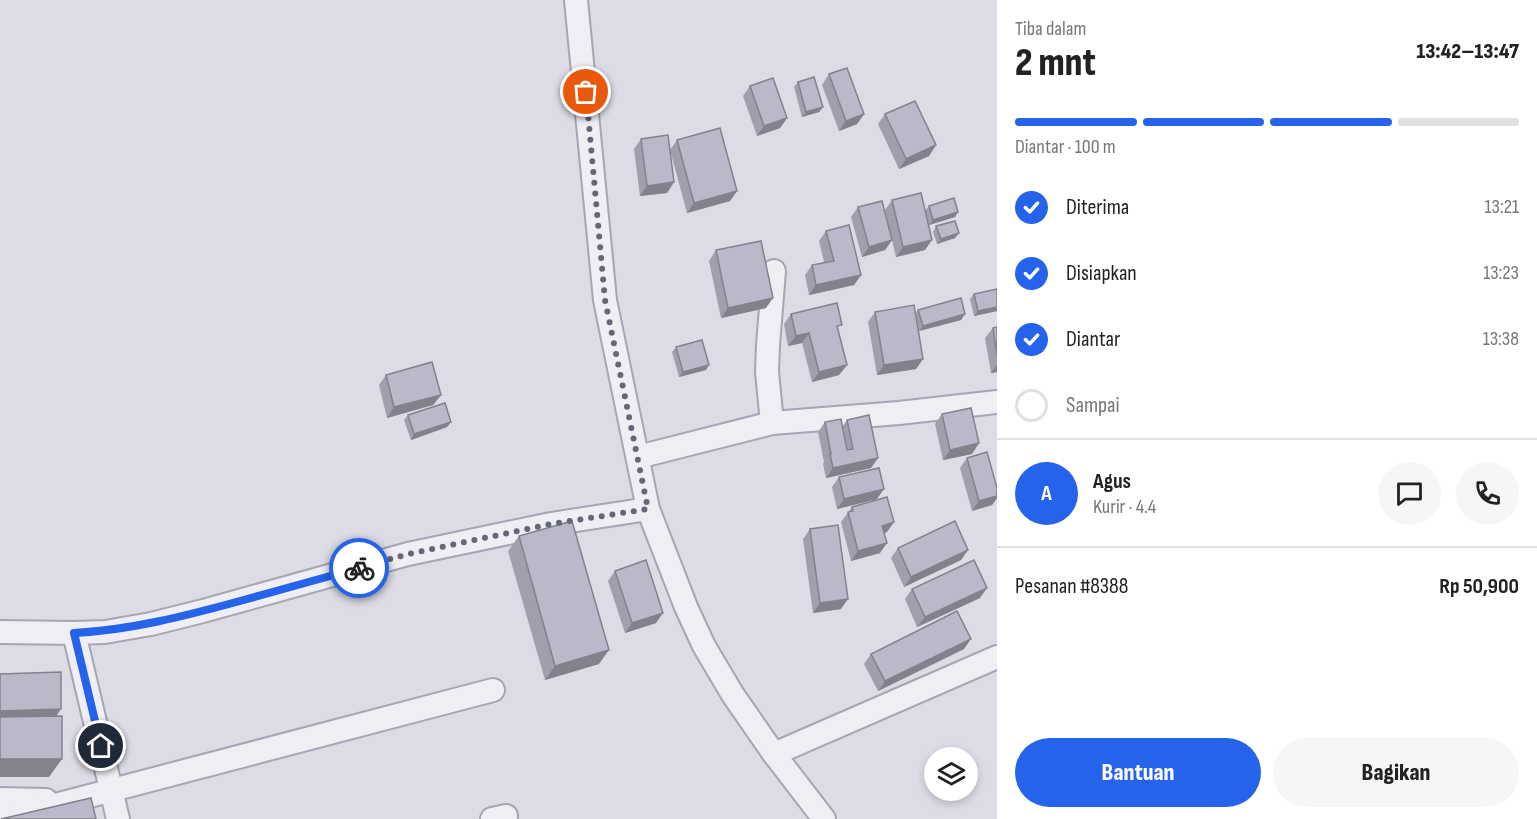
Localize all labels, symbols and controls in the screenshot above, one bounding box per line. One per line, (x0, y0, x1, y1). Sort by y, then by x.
text: Tiba dalam (1015, 17, 1086, 41)
text: 13:42–13:47 (1416, 38, 1519, 65)
text: 2 mnt (1015, 40, 1096, 87)
pin (560, 66, 611, 117)
icon: bag (569, 75, 602, 108)
text: Diantar · 100 m (1015, 135, 1116, 159)
icon: check (1015, 191, 1048, 224)
text: Diterima (1066, 194, 1129, 221)
text: 13:21 (1485, 195, 1519, 219)
icon: check (1015, 257, 1048, 290)
text: Disiapkan (1066, 260, 1137, 287)
text: 13:23 (1483, 261, 1519, 285)
icon: check (1015, 323, 1048, 356)
text: Diantar (1066, 326, 1120, 353)
text: 13:38 (1483, 327, 1519, 351)
text: Sampai (1066, 392, 1120, 419)
button: chat (1378, 462, 1441, 525)
button: phone (1456, 462, 1519, 525)
text: Agus (1093, 468, 1131, 495)
text: A (1041, 480, 1052, 507)
text: Kurir · 4.4 (1093, 495, 1156, 519)
courier (329, 538, 389, 598)
icon: bike (343, 552, 376, 585)
text: Pesanan #8388 (1015, 573, 1128, 600)
text: Rp 50,900 (1439, 573, 1519, 600)
pin (75, 720, 126, 771)
icon: home (84, 729, 117, 762)
button: Bantuan (1015, 738, 1261, 807)
button: Bagikan (1273, 738, 1519, 807)
map controls (924, 747, 978, 801)
button: layers (924, 747, 978, 801)

